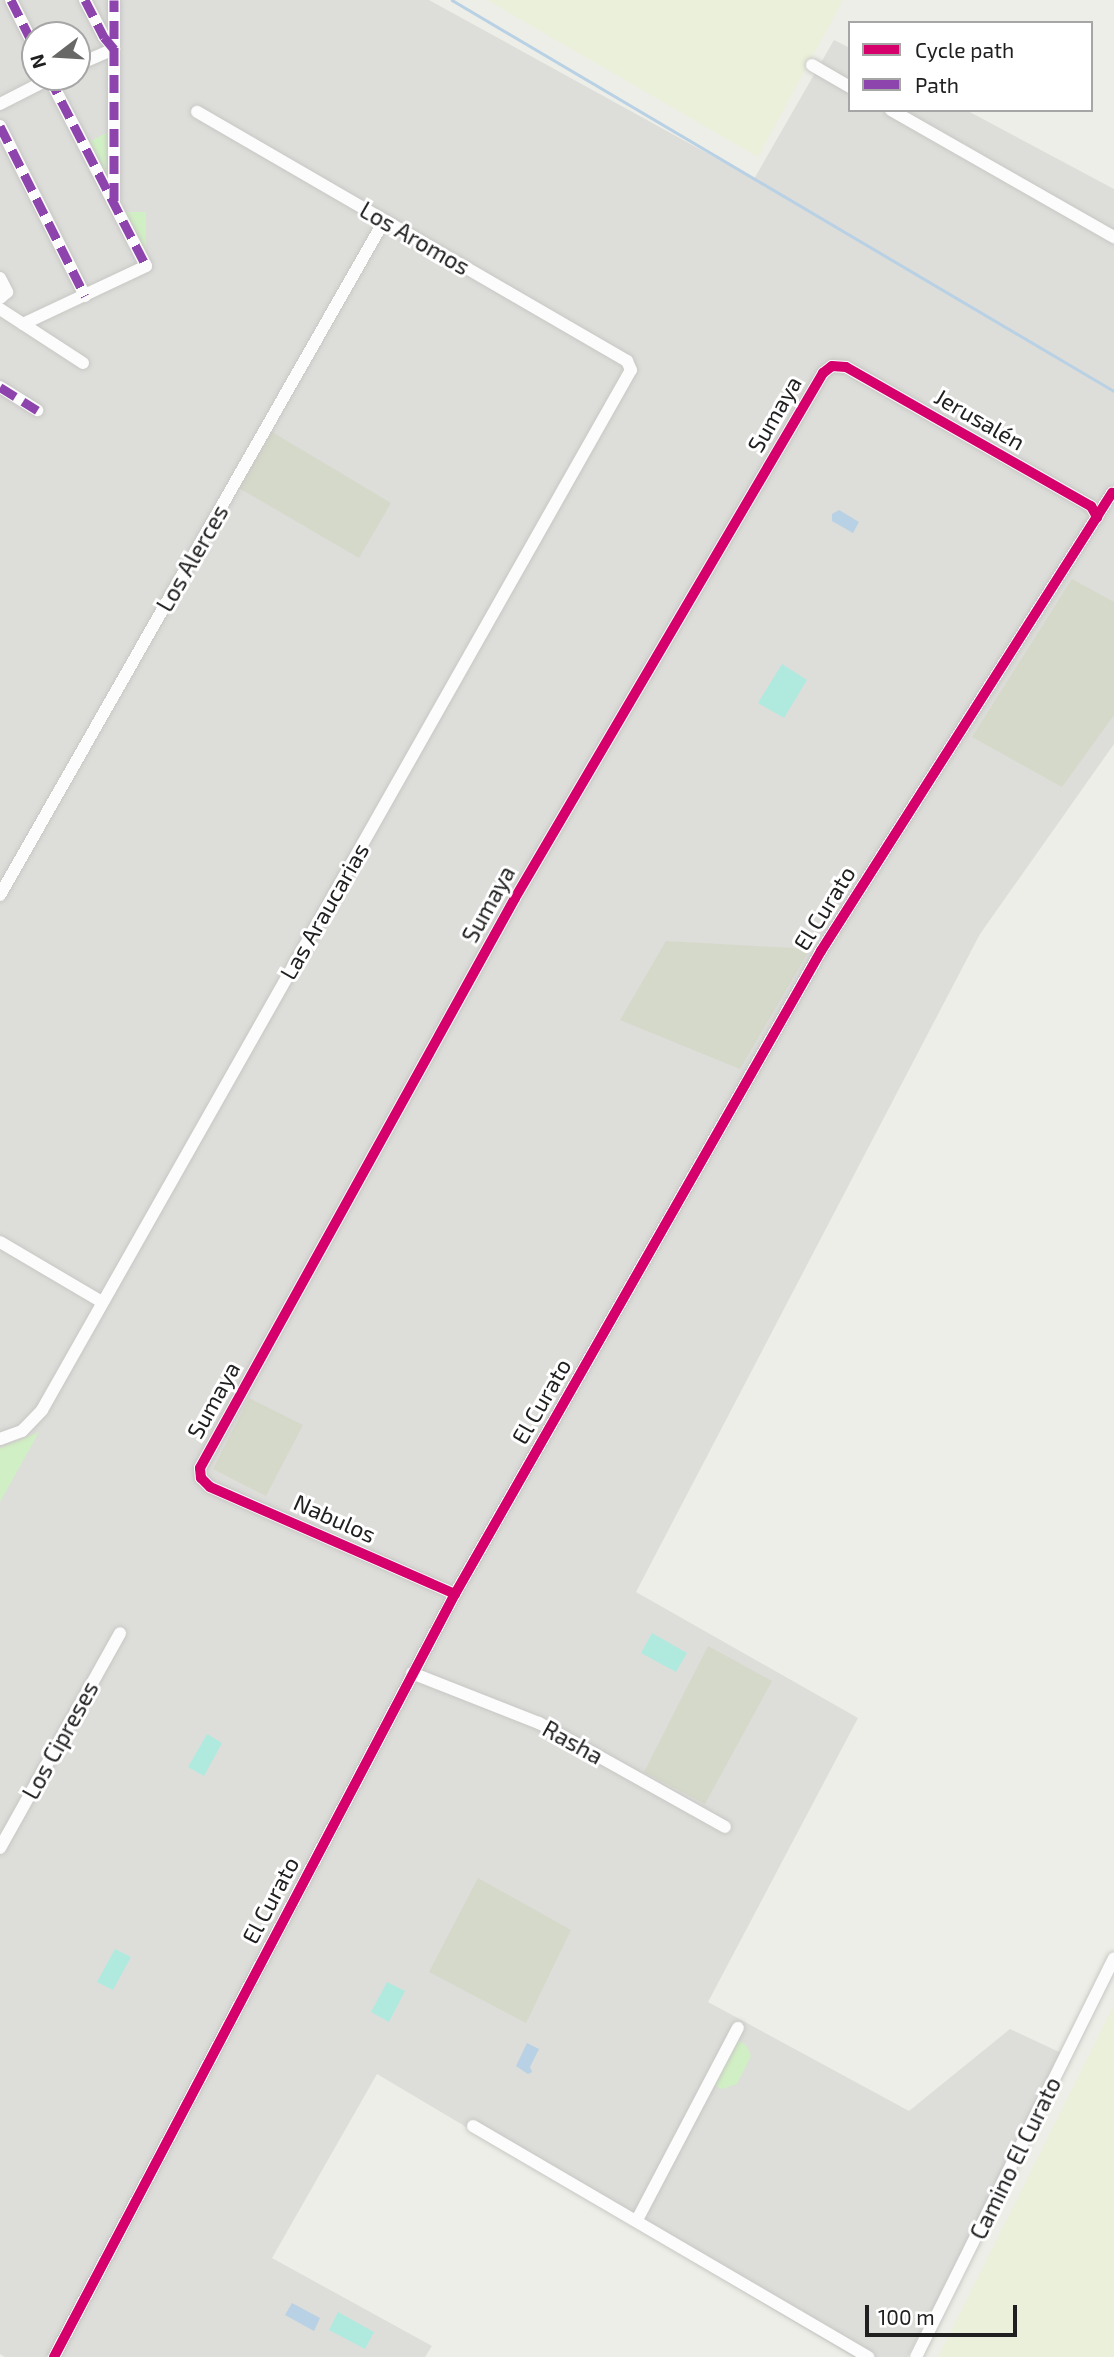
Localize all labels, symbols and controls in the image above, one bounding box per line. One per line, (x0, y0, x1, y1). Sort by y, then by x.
north arrow (21, 21, 91, 91)
legend (848, 21, 1093, 112)
text: Cycle path (915, 37, 1014, 62)
text: N (24, 52, 50, 72)
text: Path (915, 72, 959, 97)
street label: Los Aromos (355, 195, 475, 281)
street label: Sumaya (741, 371, 807, 457)
street label: Jerusalén (930, 382, 1030, 456)
street label: Los Alerces (150, 500, 234, 616)
street label: Las Araucarias (274, 838, 374, 984)
street label: Sumaya (456, 861, 520, 947)
street label: El Curato (787, 861, 861, 955)
street label: El Curato (505, 1353, 577, 1449)
street label: Sumaya (181, 1357, 245, 1443)
street label: Nabulos (290, 1488, 380, 1548)
street label: Los Cipreses (16, 1676, 104, 1804)
street label: Rasha (538, 1714, 608, 1770)
street label: El Curato (236, 1852, 304, 1948)
street label: Camino El Curato (964, 2072, 1066, 2244)
scale bar (869, 2290, 1021, 2334)
text: 100 m (878, 2304, 935, 2329)

